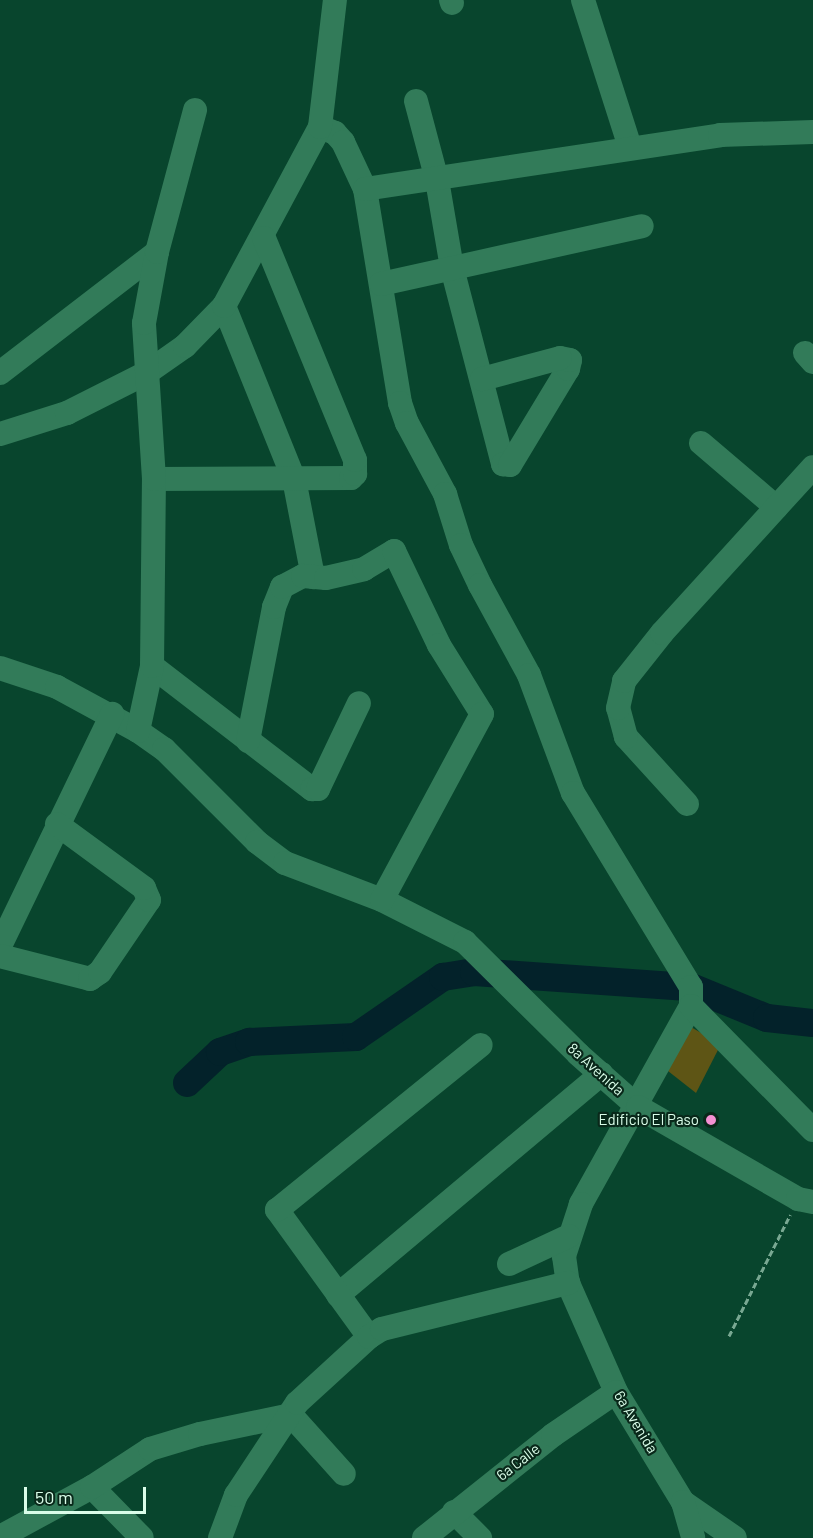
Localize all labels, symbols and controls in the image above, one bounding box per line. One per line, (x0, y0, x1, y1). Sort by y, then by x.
street label: 8a Avenida (564, 1039, 628, 1099)
place label: Edificio El Paso (599, 1111, 699, 1129)
marker: Edificio El Paso (704, 1113, 718, 1127)
street label: 6a Avenida (610, 1387, 662, 1457)
street label: 6a Calle (493, 1440, 543, 1484)
scale bar (27, 1475, 148, 1513)
text: 50 m (35, 1486, 73, 1508)

